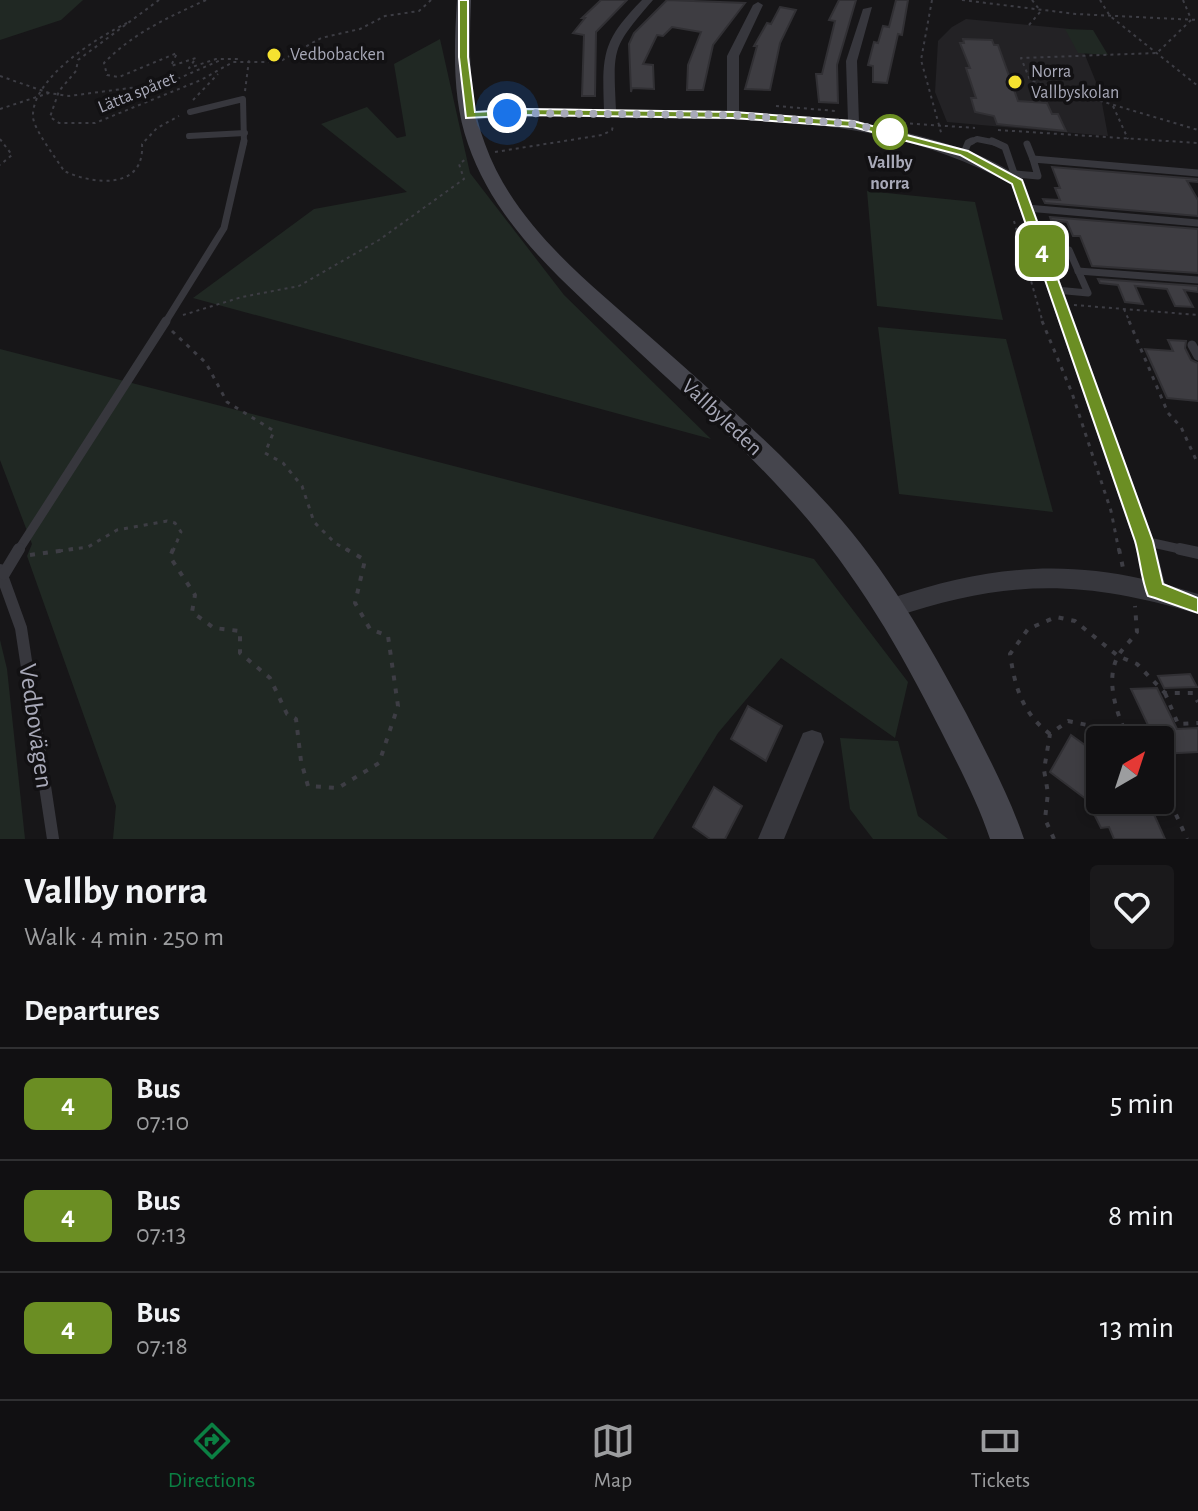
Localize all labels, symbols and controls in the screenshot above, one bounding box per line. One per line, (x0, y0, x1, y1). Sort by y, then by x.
marker: Vedbobacken (265, 46, 283, 64)
place label: Vedbobacken (290, 46, 385, 64)
place label: Norra Vallbyskolan (1031, 63, 1119, 102)
street label: Lätta spåret (95, 69, 179, 117)
marker: Norra Vallbyskolan (1006, 73, 1024, 91)
your location (487, 93, 527, 133)
marker: Vallby norra (873, 115, 907, 149)
place label: Vallby norra (868, 154, 913, 193)
line badge: 4 (1016, 225, 1068, 277)
text: 4 (1035, 237, 1049, 265)
street label: Vallbyleden (678, 374, 766, 460)
street label: Vedbovägen (14, 662, 58, 790)
north arrow (1086, 726, 1174, 814)
map controls (1086, 726, 1174, 814)
button: heart (1090, 865, 1174, 949)
text: Vallby norra (24, 873, 208, 911)
text: Walk · 4 min · 250 m (24, 924, 224, 950)
text: Departures (24, 996, 160, 1026)
text: Bus (136, 1074, 181, 1104)
text: 5 min (1110, 1089, 1174, 1119)
text: 4 (61, 1090, 75, 1118)
text: 07:10 (136, 1109, 189, 1135)
text: Bus (136, 1186, 181, 1216)
text: 8 min (1108, 1201, 1174, 1231)
text: 4 (61, 1202, 75, 1230)
text: 07:13 (136, 1221, 186, 1247)
text: Bus (136, 1298, 181, 1328)
text: 13 min (1100, 1313, 1174, 1343)
text: 4 (61, 1314, 75, 1342)
text: 07:18 (136, 1333, 188, 1359)
tab: Directions (168, 1419, 255, 1493)
tab: Map (591, 1419, 635, 1493)
tab: Tickets (971, 1419, 1030, 1493)

